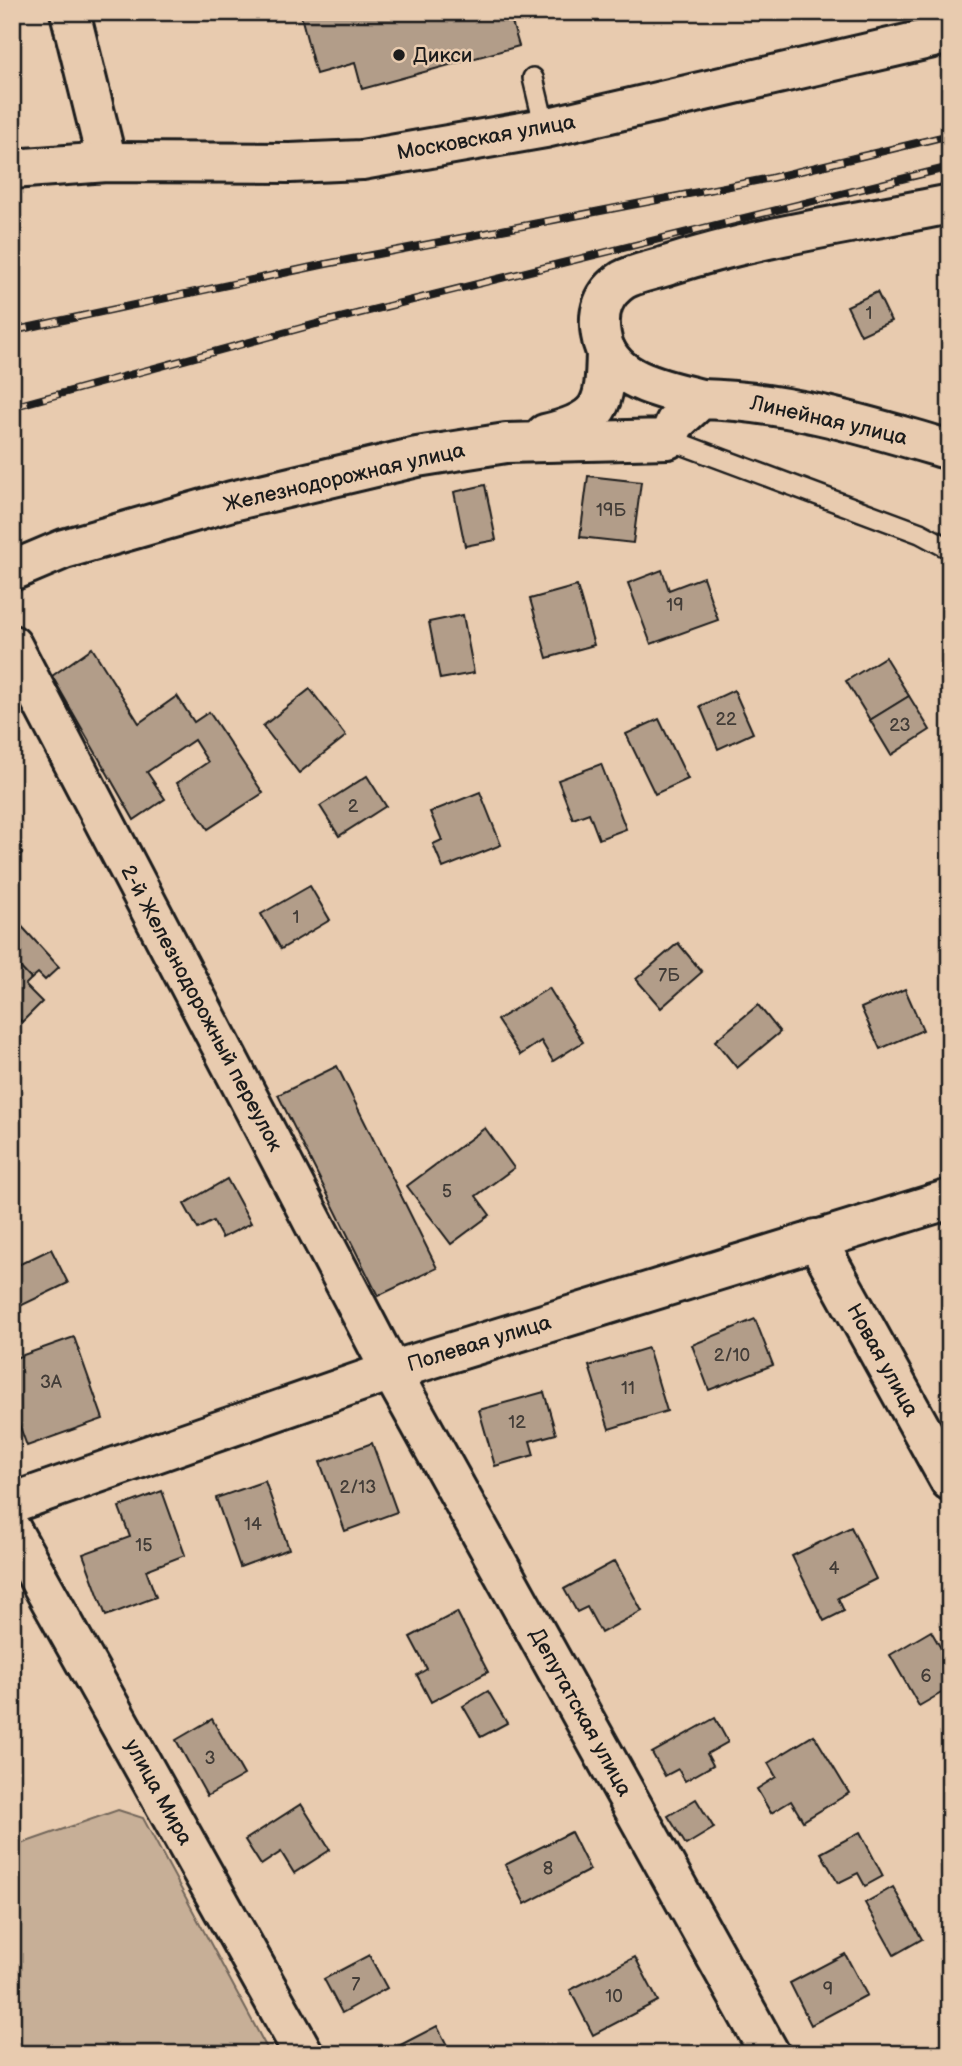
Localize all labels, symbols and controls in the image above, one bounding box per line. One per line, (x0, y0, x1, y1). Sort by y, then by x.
place label: Дикси (413, 43, 472, 68)
marker: Дикси (391, 47, 407, 63)
street label: Московская улица (395, 109, 578, 165)
house number: 1 (866, 303, 872, 324)
street label: Линейная улица (747, 390, 910, 451)
street label: Железнодорожная улица (221, 437, 468, 517)
house number: 19Б (596, 500, 626, 521)
house number: 19 (666, 595, 684, 616)
house number: 22 (715, 709, 737, 730)
house number: 23 (889, 715, 911, 736)
house number: 2 (348, 796, 359, 817)
street label: 2-й Железнодорожный переулок (115, 861, 288, 1156)
house number: 1 (293, 907, 299, 928)
house number: 7Б (658, 965, 680, 986)
house number: 5 (442, 1181, 452, 1202)
street label: Новая улица (841, 1299, 924, 1422)
street label: Полевая улица (404, 1310, 555, 1377)
house number: 2/10 (714, 1345, 750, 1366)
house number: 3А (40, 1372, 62, 1393)
house number: 11 (621, 1378, 635, 1399)
house number: 12 (508, 1412, 526, 1433)
house number: 2/13 (340, 1477, 376, 1498)
house number: 14 (244, 1514, 262, 1535)
house number: 15 (135, 1535, 153, 1556)
house number: 4 (829, 1558, 840, 1579)
street label: Депутатская улица (524, 1624, 637, 1801)
house number: 6 (921, 1666, 932, 1687)
street label: улица Мира (119, 1735, 198, 1850)
house number: 3 (204, 1748, 216, 1769)
house number: 8 (543, 1858, 553, 1879)
house number: 7 (352, 1974, 361, 1995)
house number: 9 (823, 1979, 833, 2000)
house number: 10 (605, 1986, 623, 2007)

